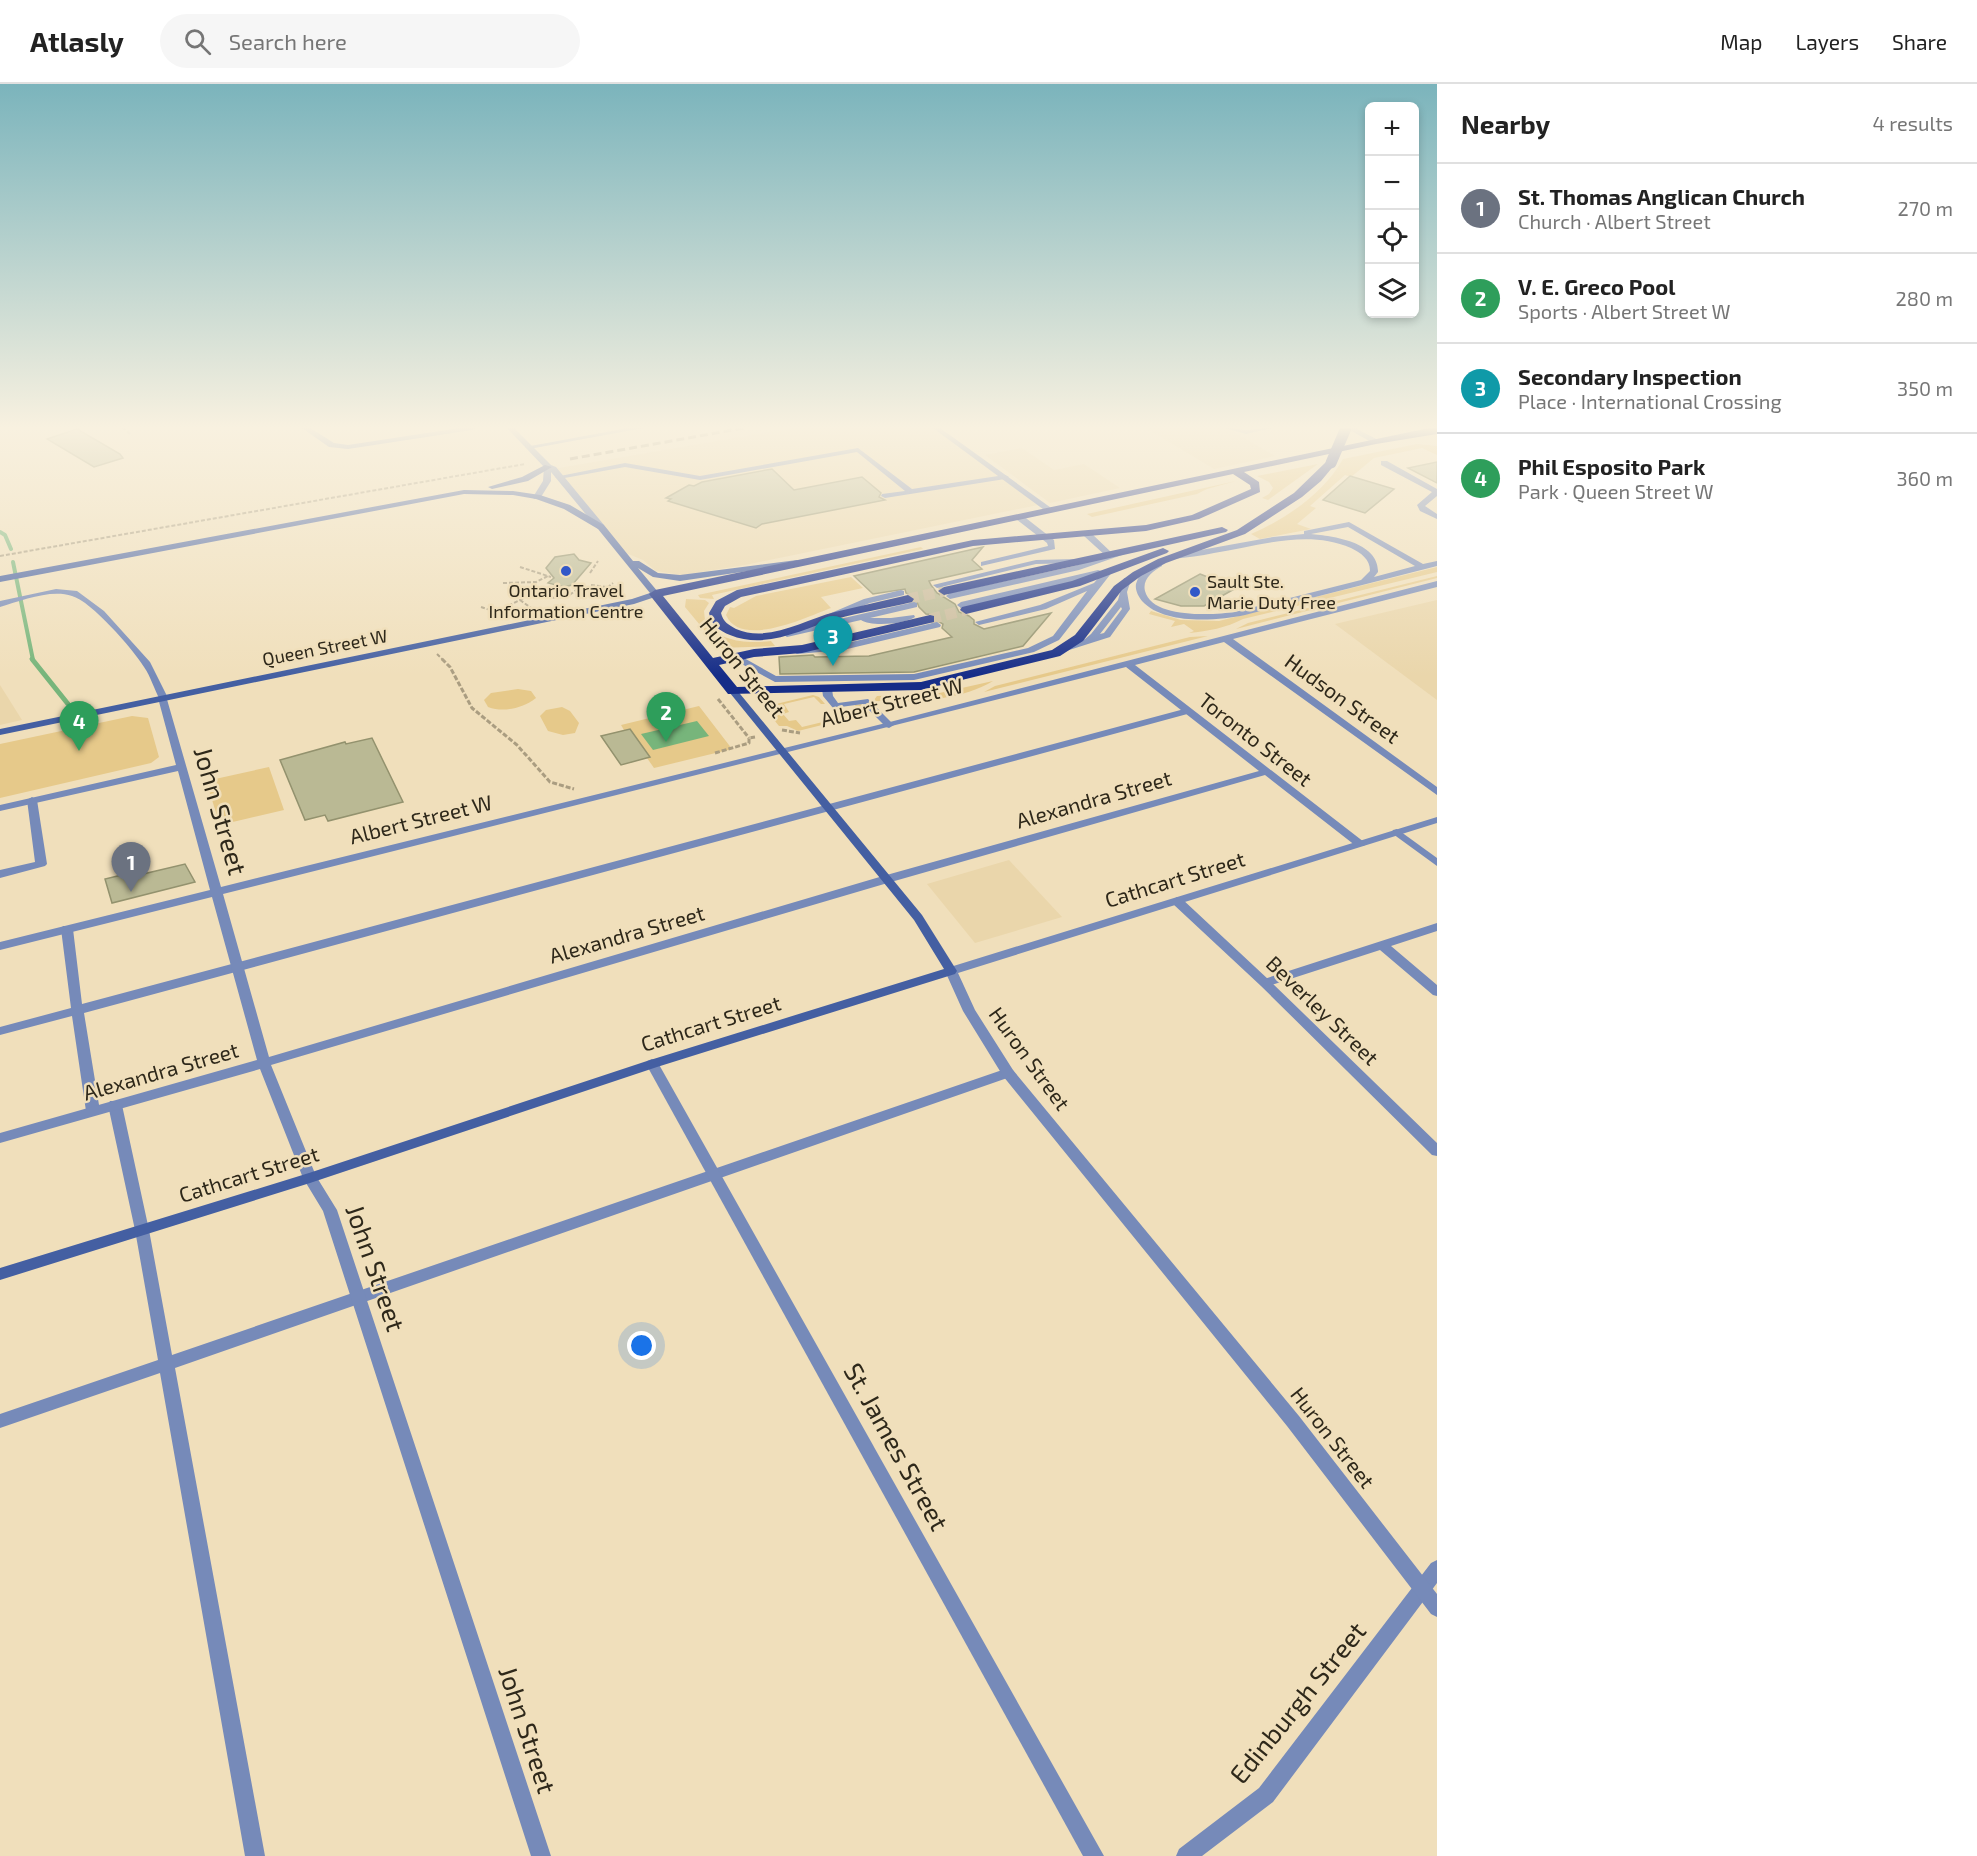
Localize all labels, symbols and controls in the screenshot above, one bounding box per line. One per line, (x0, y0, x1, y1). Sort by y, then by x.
search box (160, 14, 580, 68)
text: Atlasly (30, 24, 124, 58)
icon: search (181, 25, 214, 58)
text: Search here (229, 28, 347, 54)
text: Map (1720, 29, 1762, 54)
text: Layers (1795, 29, 1859, 54)
text: Share (1892, 29, 1947, 54)
map controls (1365, 102, 1419, 318)
button: + (1365, 102, 1419, 156)
text: Nearby (1461, 108, 1550, 139)
text: 4 results (1873, 111, 1953, 135)
button: − (1365, 156, 1419, 210)
text: St. Thomas Anglican Church (1518, 183, 1805, 209)
text: 1 (1476, 196, 1485, 220)
text: 270 m (1897, 196, 1953, 220)
text: Church · Albert Street (1518, 209, 1711, 233)
button: locate (1365, 210, 1419, 264)
button: layers (1365, 264, 1419, 318)
text: V. E. Greco Pool (1518, 273, 1676, 299)
text: 2 (1475, 286, 1486, 310)
text: 280 m (1896, 286, 1953, 310)
text: Sports · Albert Street W (1518, 299, 1731, 323)
text: Secondary Inspection (1518, 363, 1742, 389)
text: 3 (1475, 376, 1486, 400)
text: 350 m (1897, 376, 1953, 400)
text: Place · International Crossing (1518, 389, 1782, 413)
text: Phil Esposito Park (1518, 453, 1705, 479)
text: 4 (1474, 466, 1487, 490)
text: 360 m (1896, 466, 1953, 490)
text: Park · Queen Street W (1518, 479, 1713, 503)
marker: Ontario Travel Information Centre (559, 564, 573, 578)
place label: Sault Ste. Marie Duty Free (1207, 570, 1336, 613)
place label: Ontario Travel Information Centre (489, 579, 643, 622)
marker: Sault Ste. Marie Duty Free (1188, 585, 1202, 599)
street label: Huron Street (695, 612, 791, 722)
pin: 3 (814, 616, 852, 666)
street label: Queen Street W (260, 624, 389, 670)
street label: Hudson Street (1281, 648, 1405, 748)
street label: Albert Street W (818, 672, 966, 731)
street label: Toronto Street (1194, 687, 1318, 791)
pin: 2 (646, 692, 686, 742)
pin: 4 (60, 702, 98, 751)
street label: John Street (188, 743, 255, 878)
street label: Alexandra Street (1013, 764, 1174, 833)
street label: Albert Street W (347, 789, 495, 848)
pin: 1 (112, 842, 150, 892)
street label: Cathcart Street (1102, 845, 1248, 912)
street label: Alexandra Street (546, 899, 707, 968)
street label: Beverley Street (1262, 950, 1384, 1070)
street label: Cathcart Street (638, 989, 784, 1056)
street label: Huron Street (984, 1002, 1076, 1115)
street label: Alexandra Street (80, 1036, 241, 1105)
street label: Cathcart Street (176, 1140, 322, 1207)
street label: John Street (340, 1200, 413, 1335)
your location (627, 1331, 656, 1360)
street label: St. James Street (839, 1357, 956, 1536)
street label: Huron Street (1286, 1382, 1380, 1493)
street label: Edinburgh Street (1222, 1615, 1371, 1789)
street label: John Street (493, 1662, 564, 1797)

